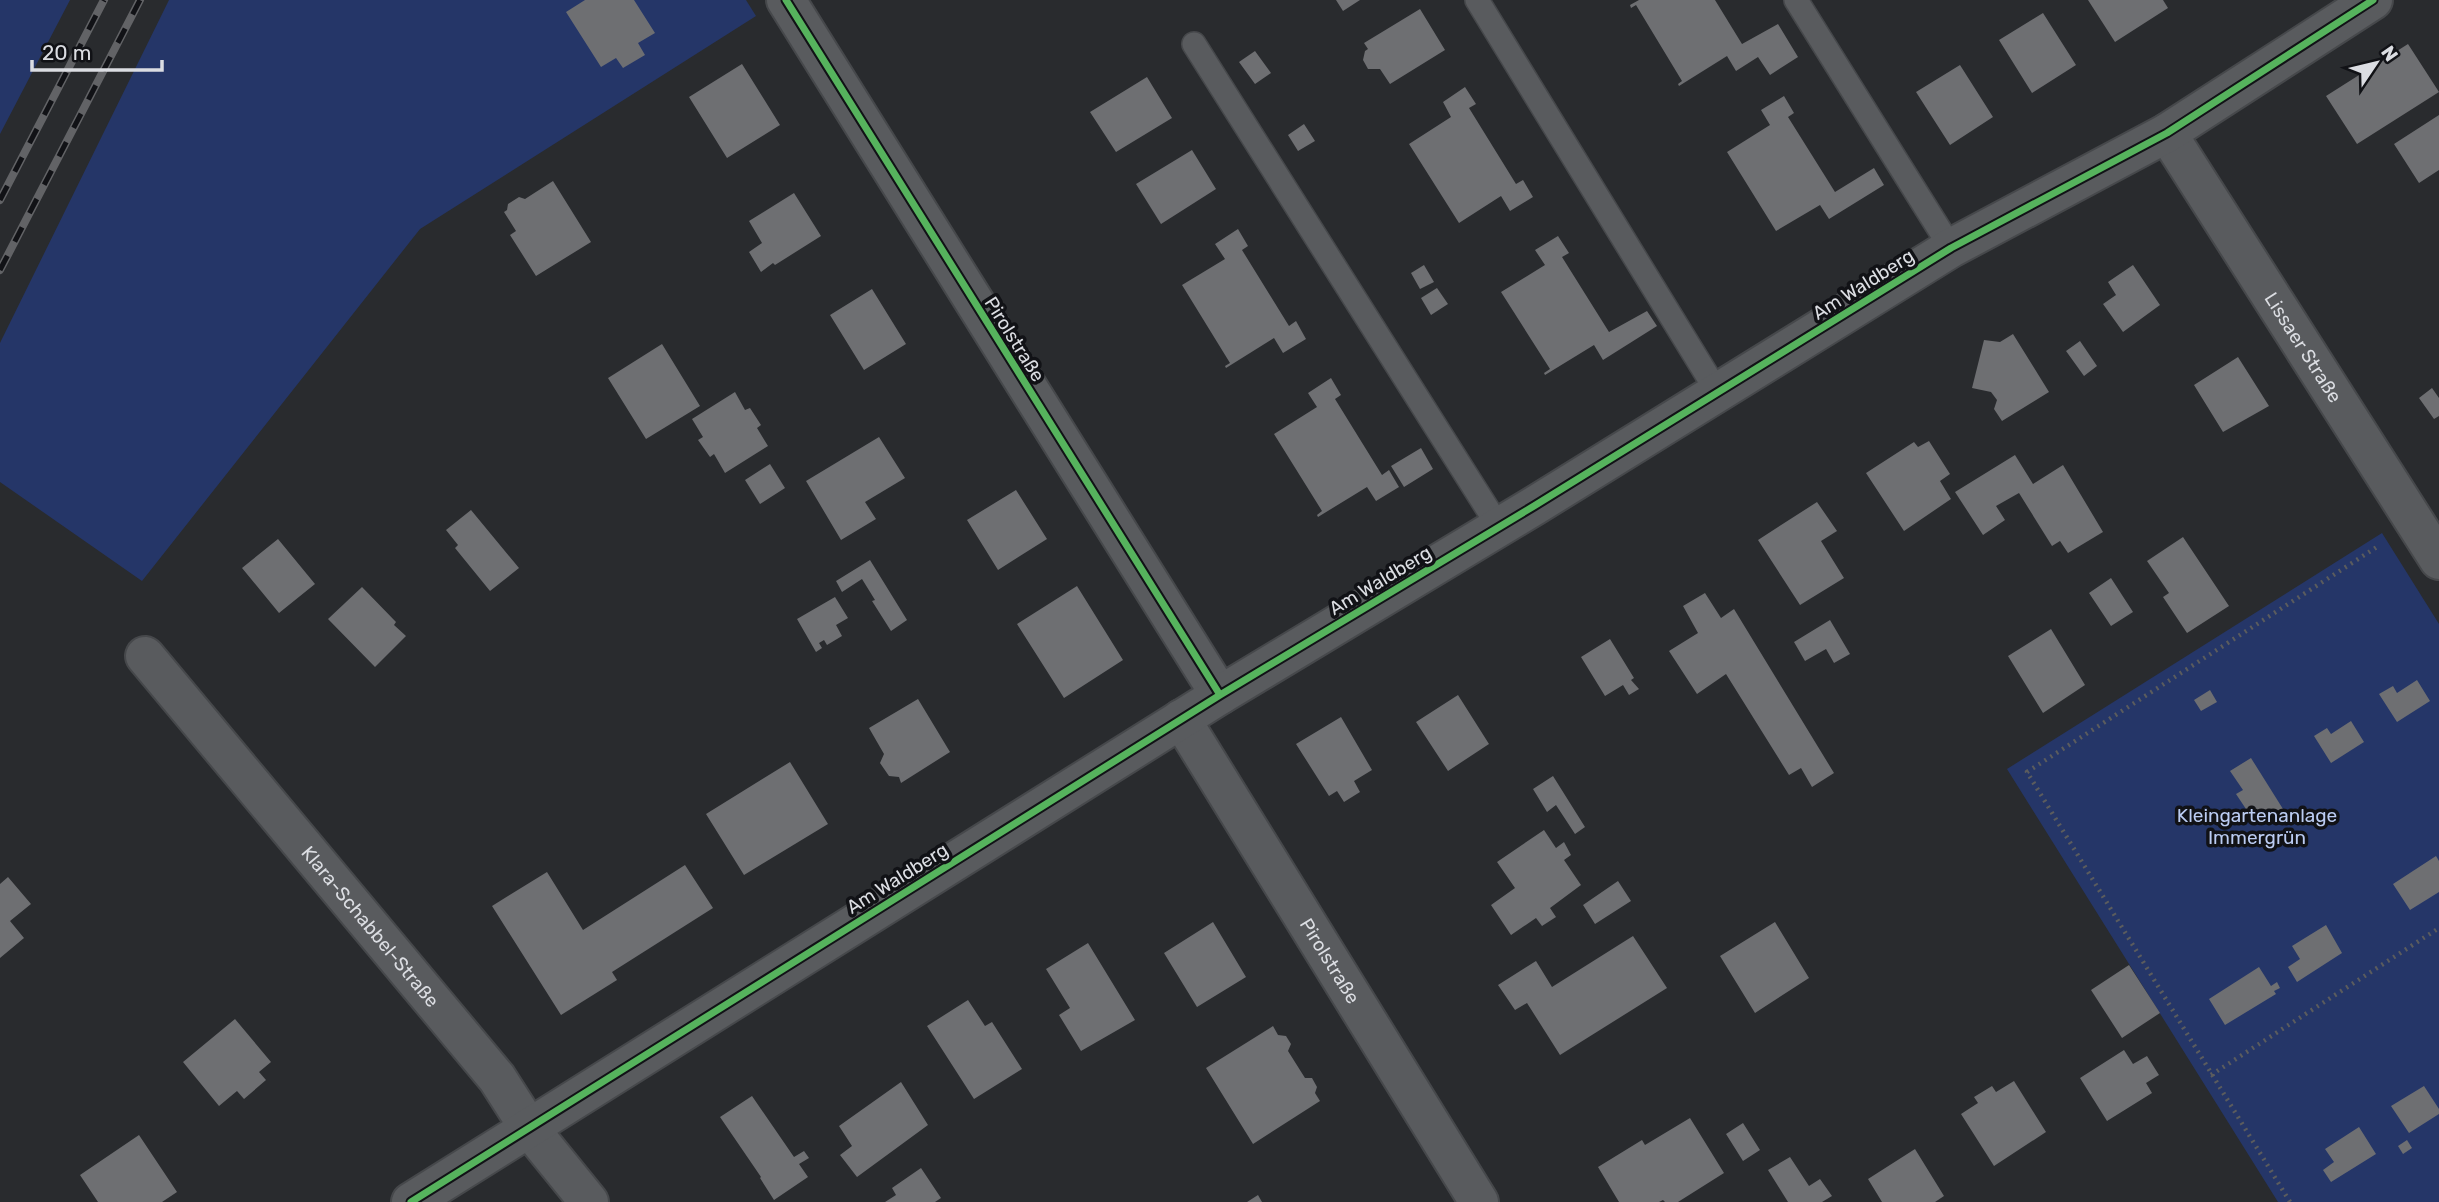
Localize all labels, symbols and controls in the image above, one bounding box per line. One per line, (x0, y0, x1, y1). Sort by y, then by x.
scale bar (32, 28, 161, 72)
north arrow (2341, 28, 2411, 98)
text: 20 m (42, 40, 91, 65)
text: N (2376, 41, 2403, 66)
street label: Am Waldberg (1808, 244, 1918, 325)
street label: Lissaer Straße (2259, 288, 2347, 407)
street label: Pirolstraße (979, 293, 1050, 386)
street label: Am Waldberg (1325, 541, 1436, 620)
park label: Kleingartenanlage Immergrün (2177, 804, 2337, 849)
street label: Am Waldberg (842, 838, 952, 919)
street label: Klara-Schabbel-Straße (296, 841, 444, 1012)
street label: Pirolstraße (1295, 914, 1365, 1008)

